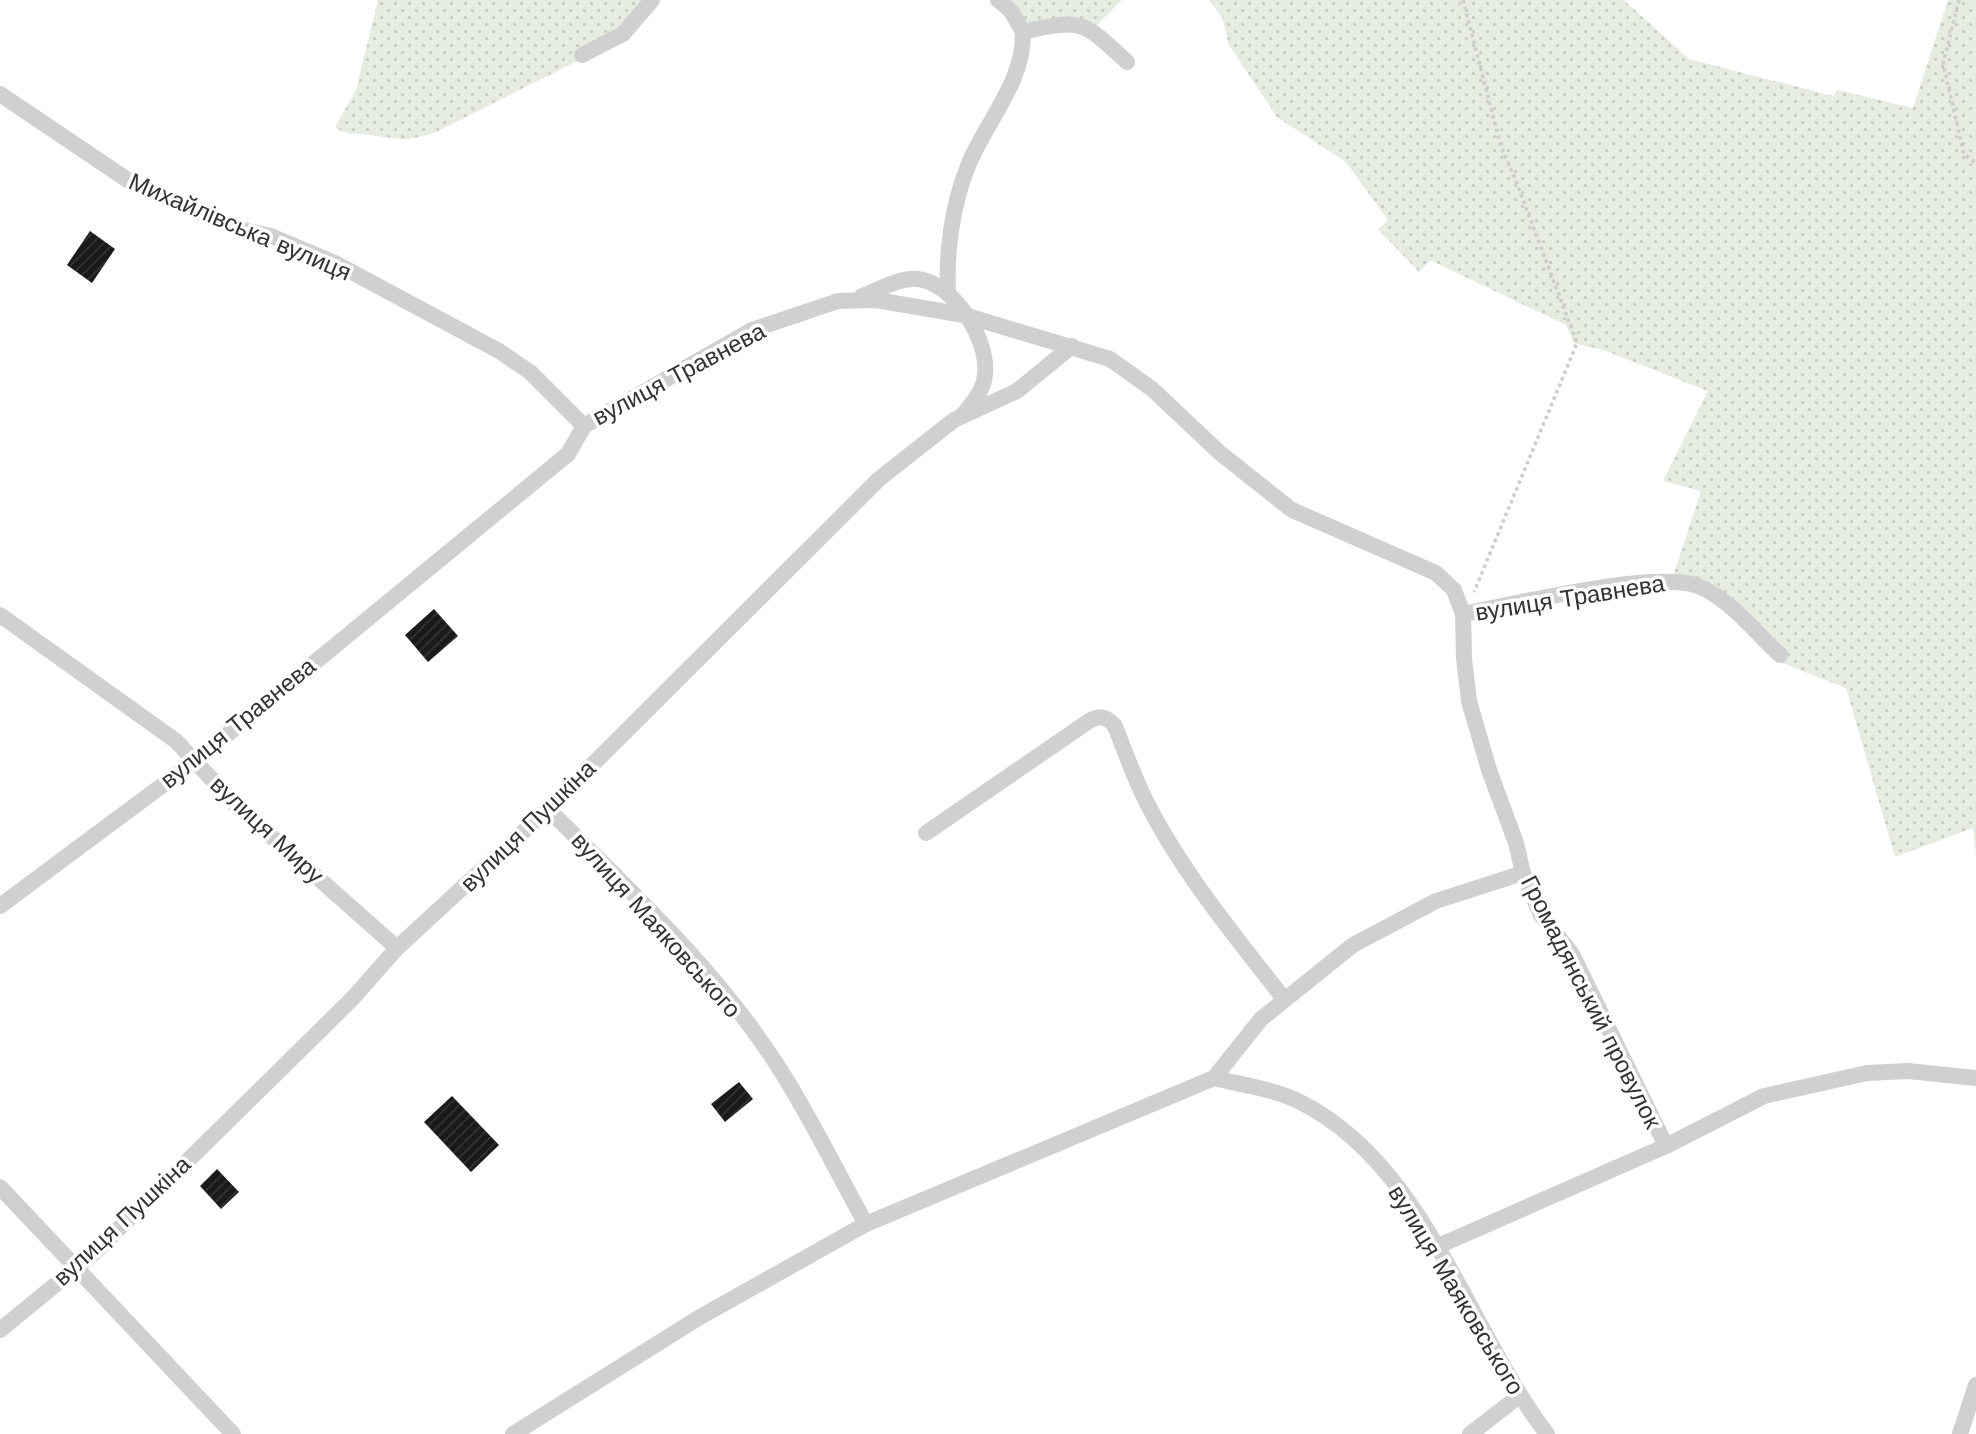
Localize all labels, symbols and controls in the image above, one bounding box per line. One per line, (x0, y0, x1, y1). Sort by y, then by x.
street label: Михайлівська вулиця (125, 167, 355, 287)
street label: вулиця Травнева (588, 316, 771, 431)
street label: вулиця Травнева (1473, 569, 1667, 627)
street label: вулиця Травнева (155, 652, 322, 794)
street label: вулиця Пушкіна (455, 754, 602, 898)
street label: вулиця Миру (205, 770, 329, 890)
street label: вулиця Маяковського (565, 827, 747, 1023)
street label: Громадянський провулок (1515, 871, 1667, 1134)
street label: вулиця Пушкіна (48, 1150, 197, 1292)
street label: вулиця Маяковського (1382, 1180, 1530, 1400)

